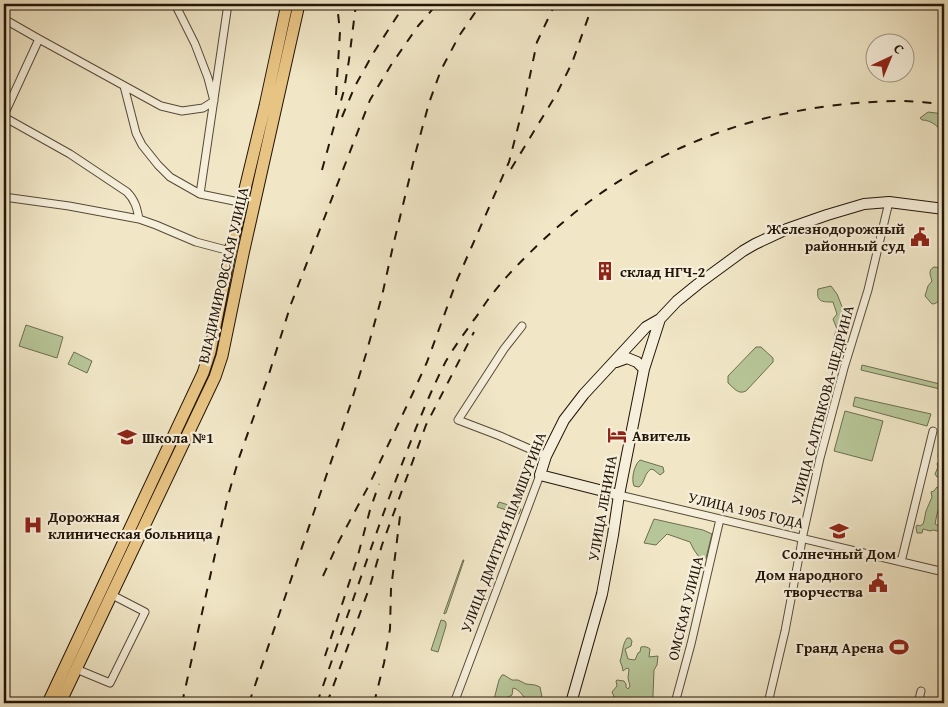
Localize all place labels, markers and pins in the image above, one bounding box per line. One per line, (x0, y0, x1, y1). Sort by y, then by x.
place label: Железнодорожный районный суд (766, 218, 906, 256)
public building icon: Железнодорожный районный суд (909, 226, 931, 248)
building icon: склад НГЧ-2 (594, 260, 616, 282)
place label: склад НГЧ-2 (620, 261, 705, 282)
hotel icon: Авитель (606, 424, 628, 446)
place label: Авитель (632, 425, 691, 446)
school or university icon: Школа №1 (116, 426, 138, 448)
place label: Школа №1 (142, 427, 214, 448)
place label: Дорожная клиническая больница (47, 506, 213, 544)
hospital icon: Дорожная клиническая больница (22, 514, 44, 536)
school or university icon: Солнечный Дом (828, 520, 850, 542)
place label: Солнечный Дом (782, 543, 896, 564)
place label: Дом народного творчества (754, 564, 863, 602)
public building icon: Дом народного творчества (867, 572, 889, 594)
sports icon: Гранд Арена (888, 636, 910, 658)
place label: Гранд Арена (796, 637, 884, 658)

